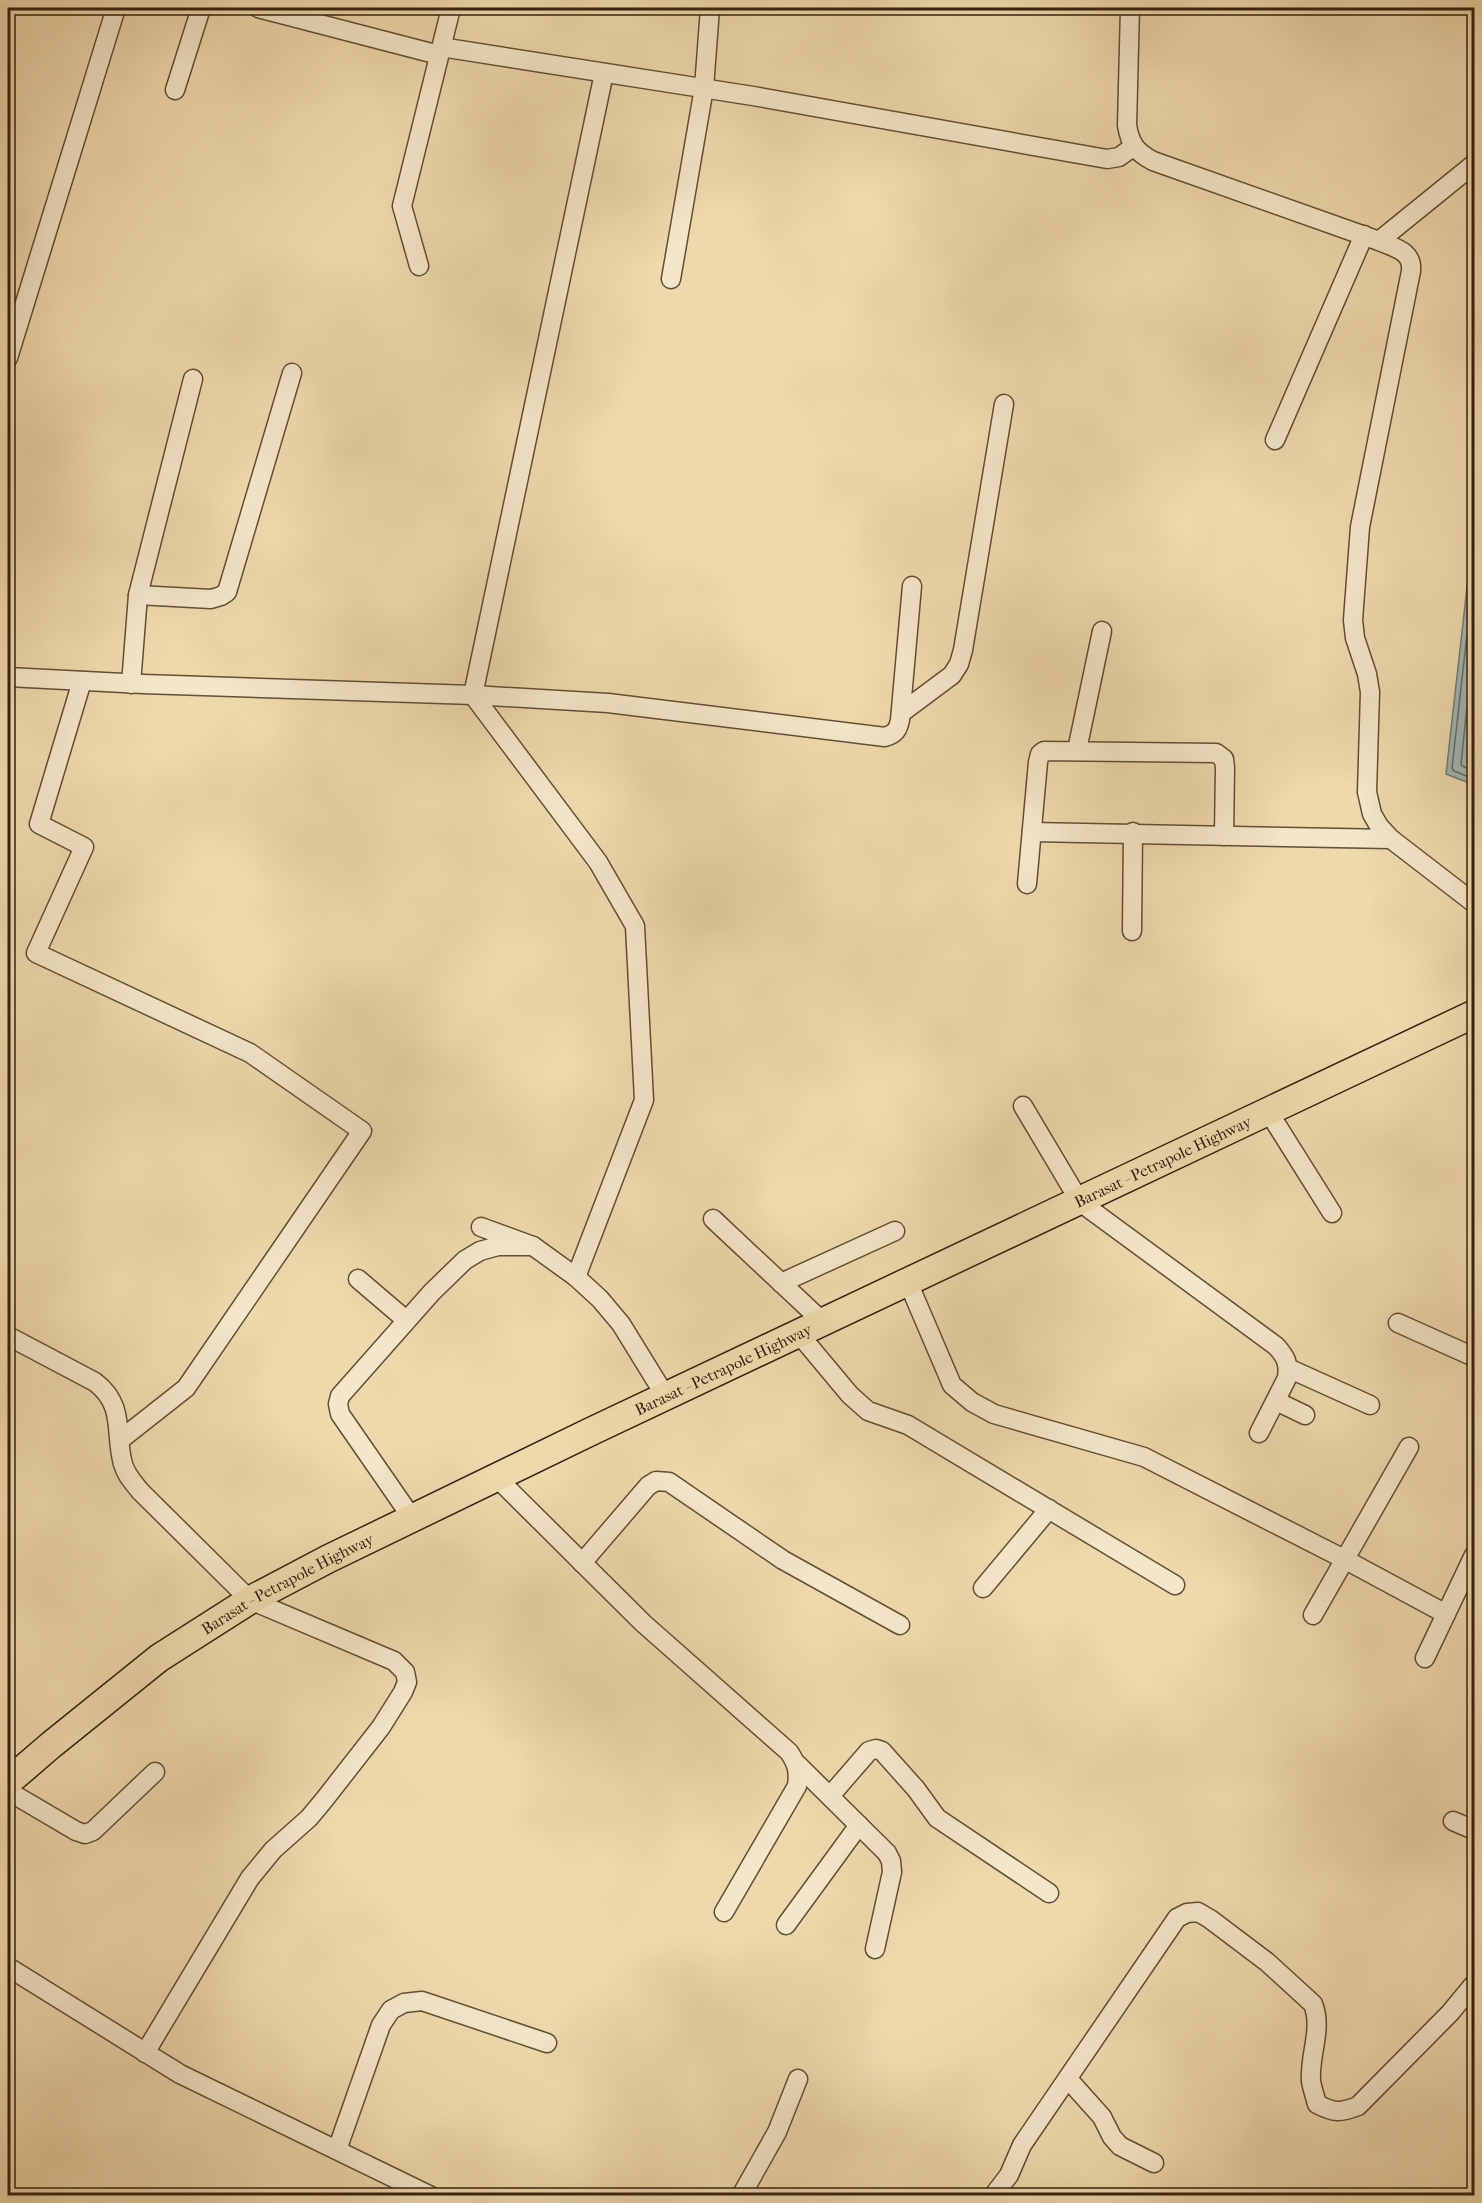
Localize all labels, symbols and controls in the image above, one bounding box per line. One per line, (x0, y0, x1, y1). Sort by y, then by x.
street label: Barasat - Petrapole Highway (1071, 1111, 1255, 1211)
street label: Barasat - Petrapole Highway (632, 1319, 815, 1419)
street label: Barasat - Petrapole Highway (198, 1529, 377, 1638)

